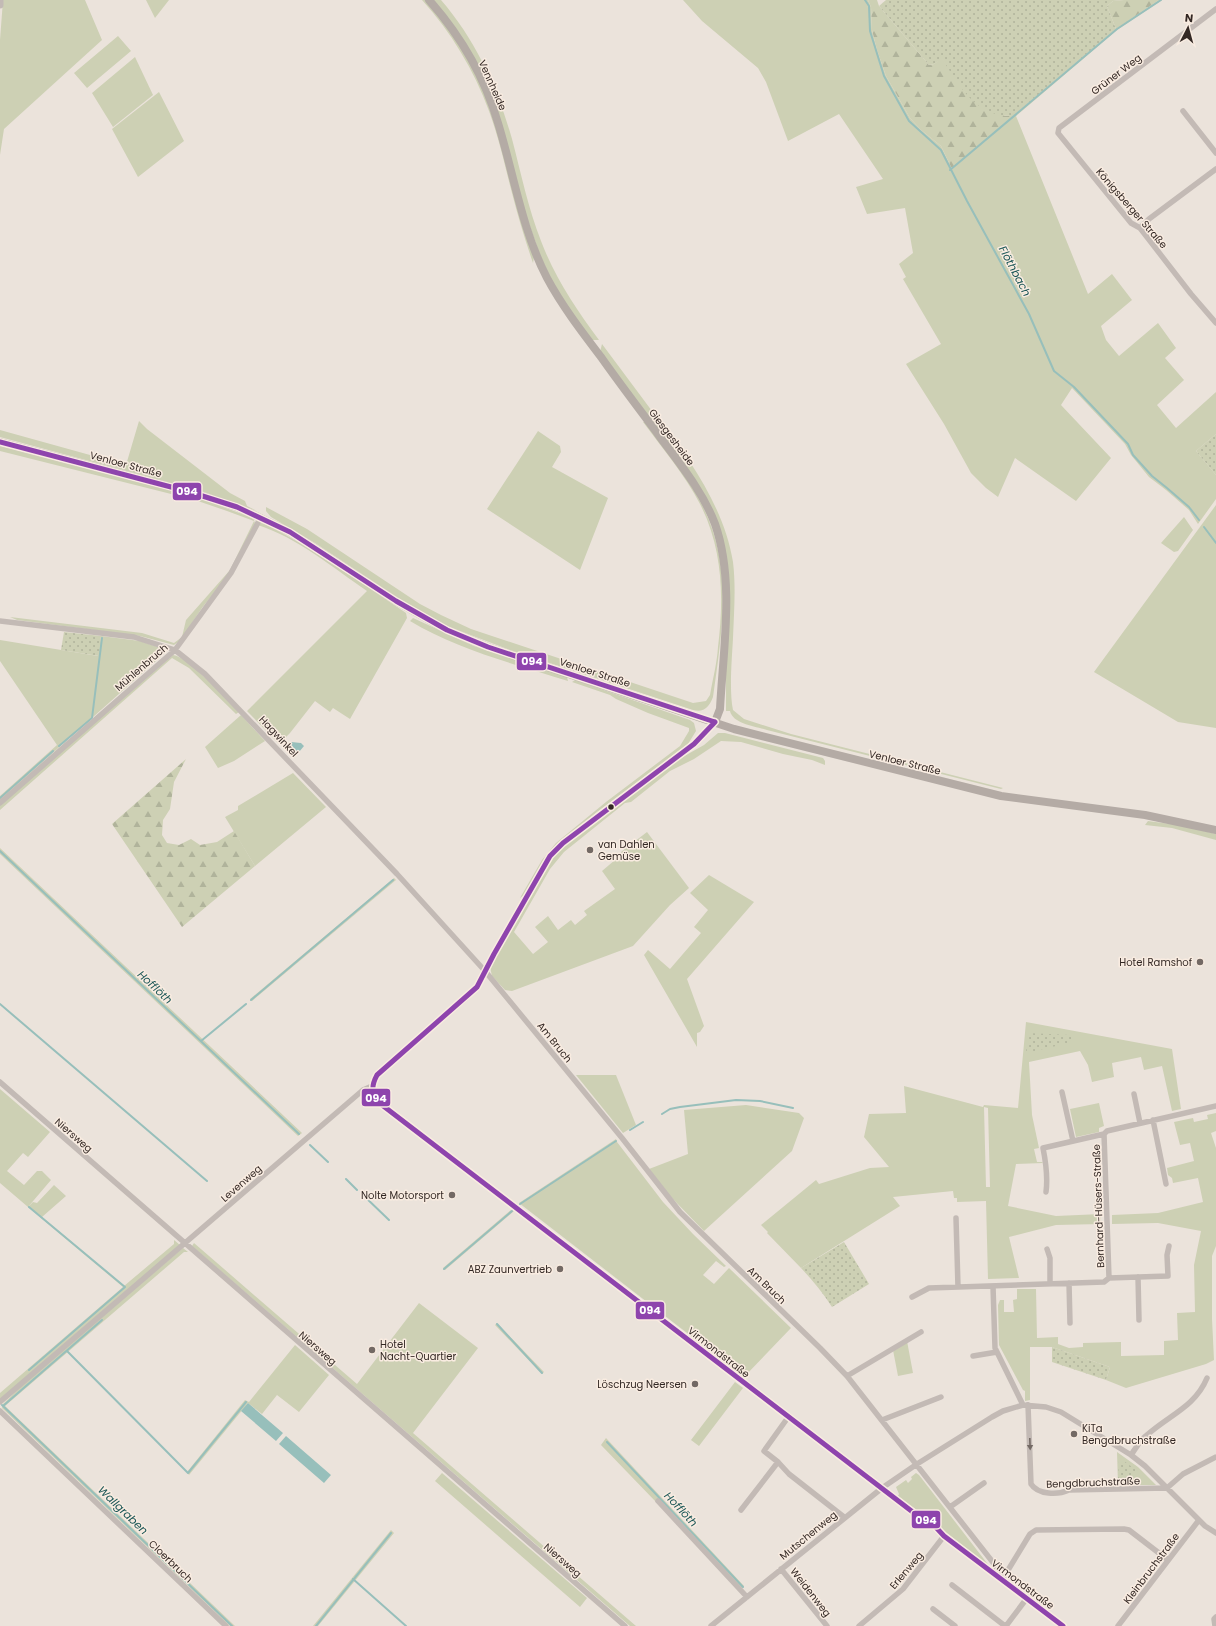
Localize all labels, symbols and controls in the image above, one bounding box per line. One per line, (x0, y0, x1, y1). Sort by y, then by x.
north arrow (1168, 8, 1208, 48)
text: N (1184, 10, 1194, 26)
street label: Grüner Weg (1088, 50, 1145, 98)
street label: Vennheide (475, 58, 510, 113)
street label: Königsberger Straße (1092, 165, 1171, 252)
water label: Flöthbach (995, 243, 1035, 299)
street label: Giesgesheide (645, 406, 698, 469)
street label: Venloer Straße (88, 448, 163, 481)
line badge: 094 (172, 482, 202, 501)
text: 094 (176, 483, 198, 499)
street label: Mühlenbruch (112, 640, 171, 695)
line badge: 094 (516, 652, 547, 671)
text: 094 (521, 653, 543, 669)
street label: Venloer Straße (557, 654, 632, 691)
street label: Hagwinkel (256, 712, 302, 760)
street label: Venloer Straße (867, 746, 943, 779)
unlabelled marker (606, 802, 616, 812)
place label: van Dahlen Gemüse (598, 837, 655, 864)
marker: van Dahlen Gemüse (585, 845, 595, 855)
place label: Hotel Ramshof (1119, 955, 1192, 970)
marker: Hotel Ramshof (1195, 957, 1205, 967)
water label: Hofflöth (134, 967, 176, 1007)
street label: Am Bruch (534, 1019, 576, 1066)
line badge: 094 (361, 1088, 391, 1107)
text: 094 (365, 1090, 387, 1106)
street label: Niersweg (51, 1115, 96, 1156)
street label: Bernhard-Hüsers-Straße (1089, 1144, 1108, 1268)
street label: Levenweg (218, 1161, 265, 1205)
place label: Nolte Motorsport (361, 1188, 444, 1203)
marker: Nolte Motorsport (447, 1190, 457, 1200)
place label: ABZ Zaunvertrieb (468, 1262, 552, 1277)
street label: Am Bruch (744, 1263, 789, 1308)
marker: ABZ Zaunvertrieb (555, 1264, 565, 1274)
line badge: 094 (635, 1301, 665, 1320)
text: 094 (639, 1302, 661, 1318)
street label: Virmondstraße (684, 1323, 753, 1381)
street label: Niersweg (295, 1328, 340, 1369)
place label: Hotel Nacht-Quartier (380, 1337, 456, 1364)
marker: Hotel Nacht-Quartier (367, 1345, 377, 1355)
place label: Löschzug Neersen (597, 1377, 687, 1392)
marker: Löschzug Neersen (690, 1379, 700, 1389)
place label: KiTa Bengdbruchstraße (1082, 1421, 1176, 1448)
marker: KiTa Bengdbruchstraße (1069, 1429, 1079, 1439)
one-way arrow (1026, 1438, 1033, 1450)
street label: Bengdbruchstraße (1046, 1473, 1140, 1492)
water label: Wallgraben (94, 1482, 152, 1538)
water label: Hofflöth (661, 1488, 701, 1530)
street label: Mutschenweg (776, 1507, 840, 1563)
line badge: 094 (911, 1510, 941, 1529)
text: 094 (915, 1512, 937, 1528)
street label: Kleinbruchstraße (1120, 1530, 1183, 1607)
street label: Cloerbruch (145, 1537, 196, 1586)
street label: Niersweg (540, 1540, 585, 1581)
street label: Erlenweg (886, 1548, 927, 1592)
street label: Virmondstraße (988, 1556, 1057, 1613)
street label: Weidenweg (787, 1564, 835, 1620)

